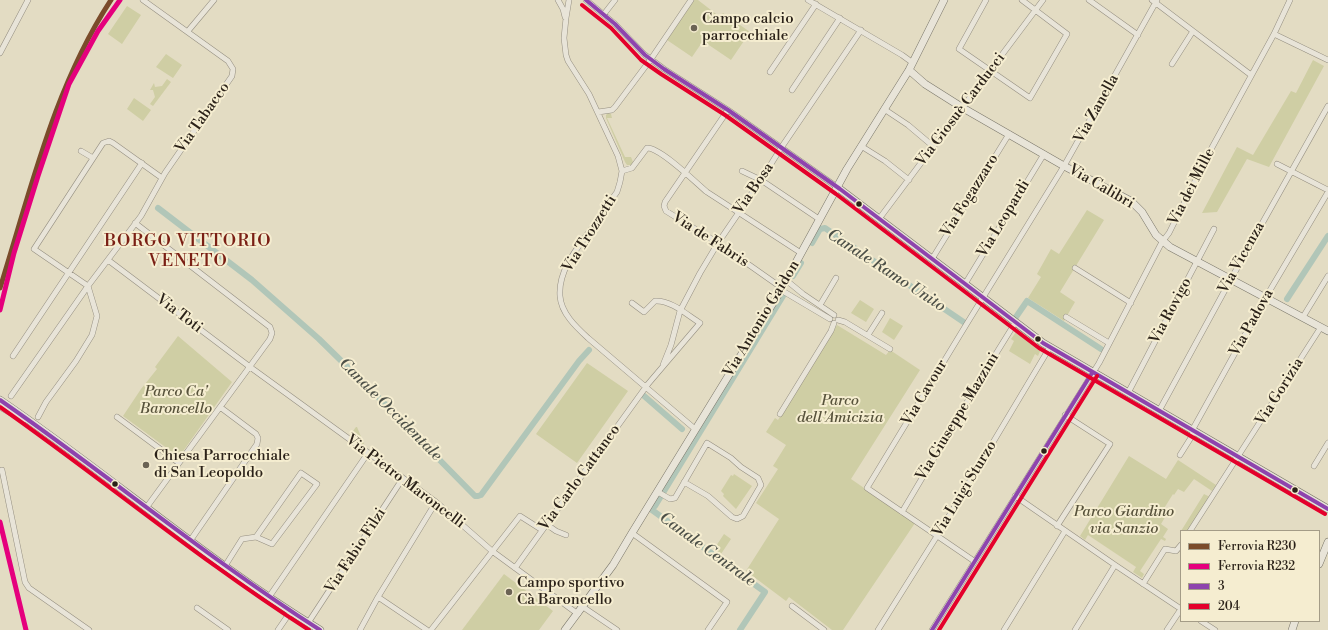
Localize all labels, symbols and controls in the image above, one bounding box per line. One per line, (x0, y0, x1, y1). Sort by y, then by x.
place label: Campo calcio parrocchiale (702, 10, 794, 45)
marker: Campo calcio parrocchiale (689, 23, 699, 33)
street label: Via Giosuè Carducci (913, 50, 1009, 170)
street label: Via Zanella (1071, 71, 1123, 147)
street label: Via Tabacco (172, 79, 234, 157)
street label: Via dei Mille (1165, 145, 1219, 229)
street label: Via Fogazzaro (937, 151, 1003, 241)
street label: Via Bosa (730, 160, 778, 218)
street label: Via Calibri (1065, 161, 1137, 213)
street label: Via Leopardi (974, 177, 1034, 261)
street label: Via Trozzetti (559, 192, 621, 276)
unlabelled marker (854, 199, 864, 209)
street label: Via de Fabris (668, 208, 752, 272)
street label: Via Vicenza (1215, 219, 1269, 297)
water label: Canale Ramo Unito (823, 225, 949, 317)
district label: BORGO VITTORIO VENETO (104, 232, 272, 272)
street label: Via Antonio Gaidon (720, 257, 804, 381)
street label: Via Rovigo (1146, 275, 1196, 347)
street label: Via Padova (1226, 286, 1278, 360)
street label: Via Toti (152, 291, 206, 337)
unlabelled marker (1033, 334, 1043, 344)
street label: Via Giuseppe Mazzini (913, 350, 1003, 484)
water label: Canale Occidentale (334, 354, 446, 466)
street label: Via Gorizia (1252, 355, 1308, 429)
street label: Via Cavour (898, 357, 952, 429)
park label: Parco Ca' Baroncello (140, 383, 212, 418)
park label: Parco dell'Amicizia (797, 392, 883, 427)
street label: Via Carlo Cattaneo (535, 421, 625, 535)
street label: Via Pietro Maroncelli (342, 431, 468, 533)
street label: Via Luigi Sturzo (929, 438, 1001, 540)
unlabelled marker (1039, 446, 1049, 456)
place label: Chiesa Parrocchiale di San Leopoldo (154, 447, 290, 482)
marker: Chiesa Parrocchiale di San Leopoldo (141, 460, 151, 470)
unlabelled marker (110, 479, 120, 489)
unlabelled marker (1290, 485, 1300, 495)
park label: Parco Giardino via Sanzio (1074, 503, 1174, 538)
street label: Via Fabio Filzi (322, 505, 390, 597)
water label: Canale Centrale (655, 509, 759, 591)
legend (1180, 530, 1320, 622)
text: Ferrovia R230 (1218, 539, 1296, 554)
text: Ferrovia R232 (1218, 559, 1295, 574)
place label: Campo sportivo Cà Baroncello (517, 574, 625, 609)
text: 3 (1218, 579, 1225, 594)
marker: Campo sportivo Cà Baroncello (504, 587, 514, 597)
text: 204 (1218, 599, 1240, 614)

